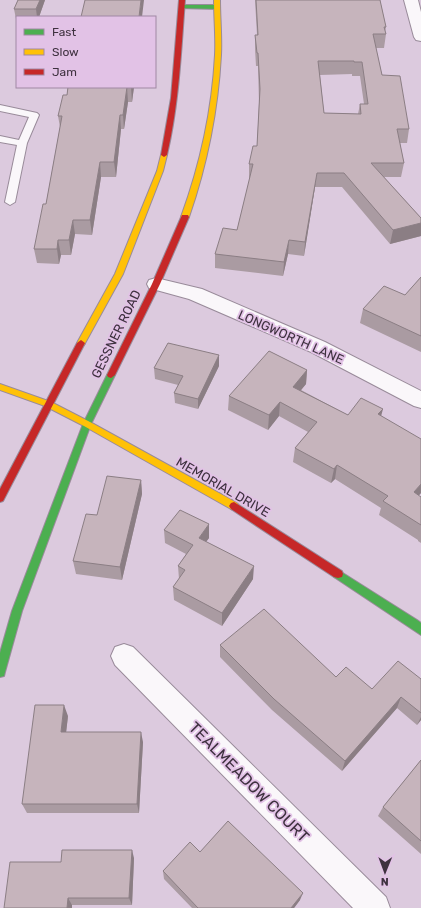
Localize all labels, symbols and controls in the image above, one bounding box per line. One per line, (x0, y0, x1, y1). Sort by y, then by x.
legend (16, 16, 156, 88)
text: Fast (52, 25, 76, 39)
text: Slow (52, 45, 79, 59)
text: Jam (52, 65, 77, 79)
street label: GESSNER ROAD (88, 287, 144, 381)
street label: LONGWORTH LANE (236, 307, 346, 367)
street label: MEMORIAL DRIVE (173, 454, 273, 520)
street label: TEALMEADOW COURT (185, 718, 313, 846)
north arrow (365, 852, 405, 892)
text: N (381, 875, 389, 888)

